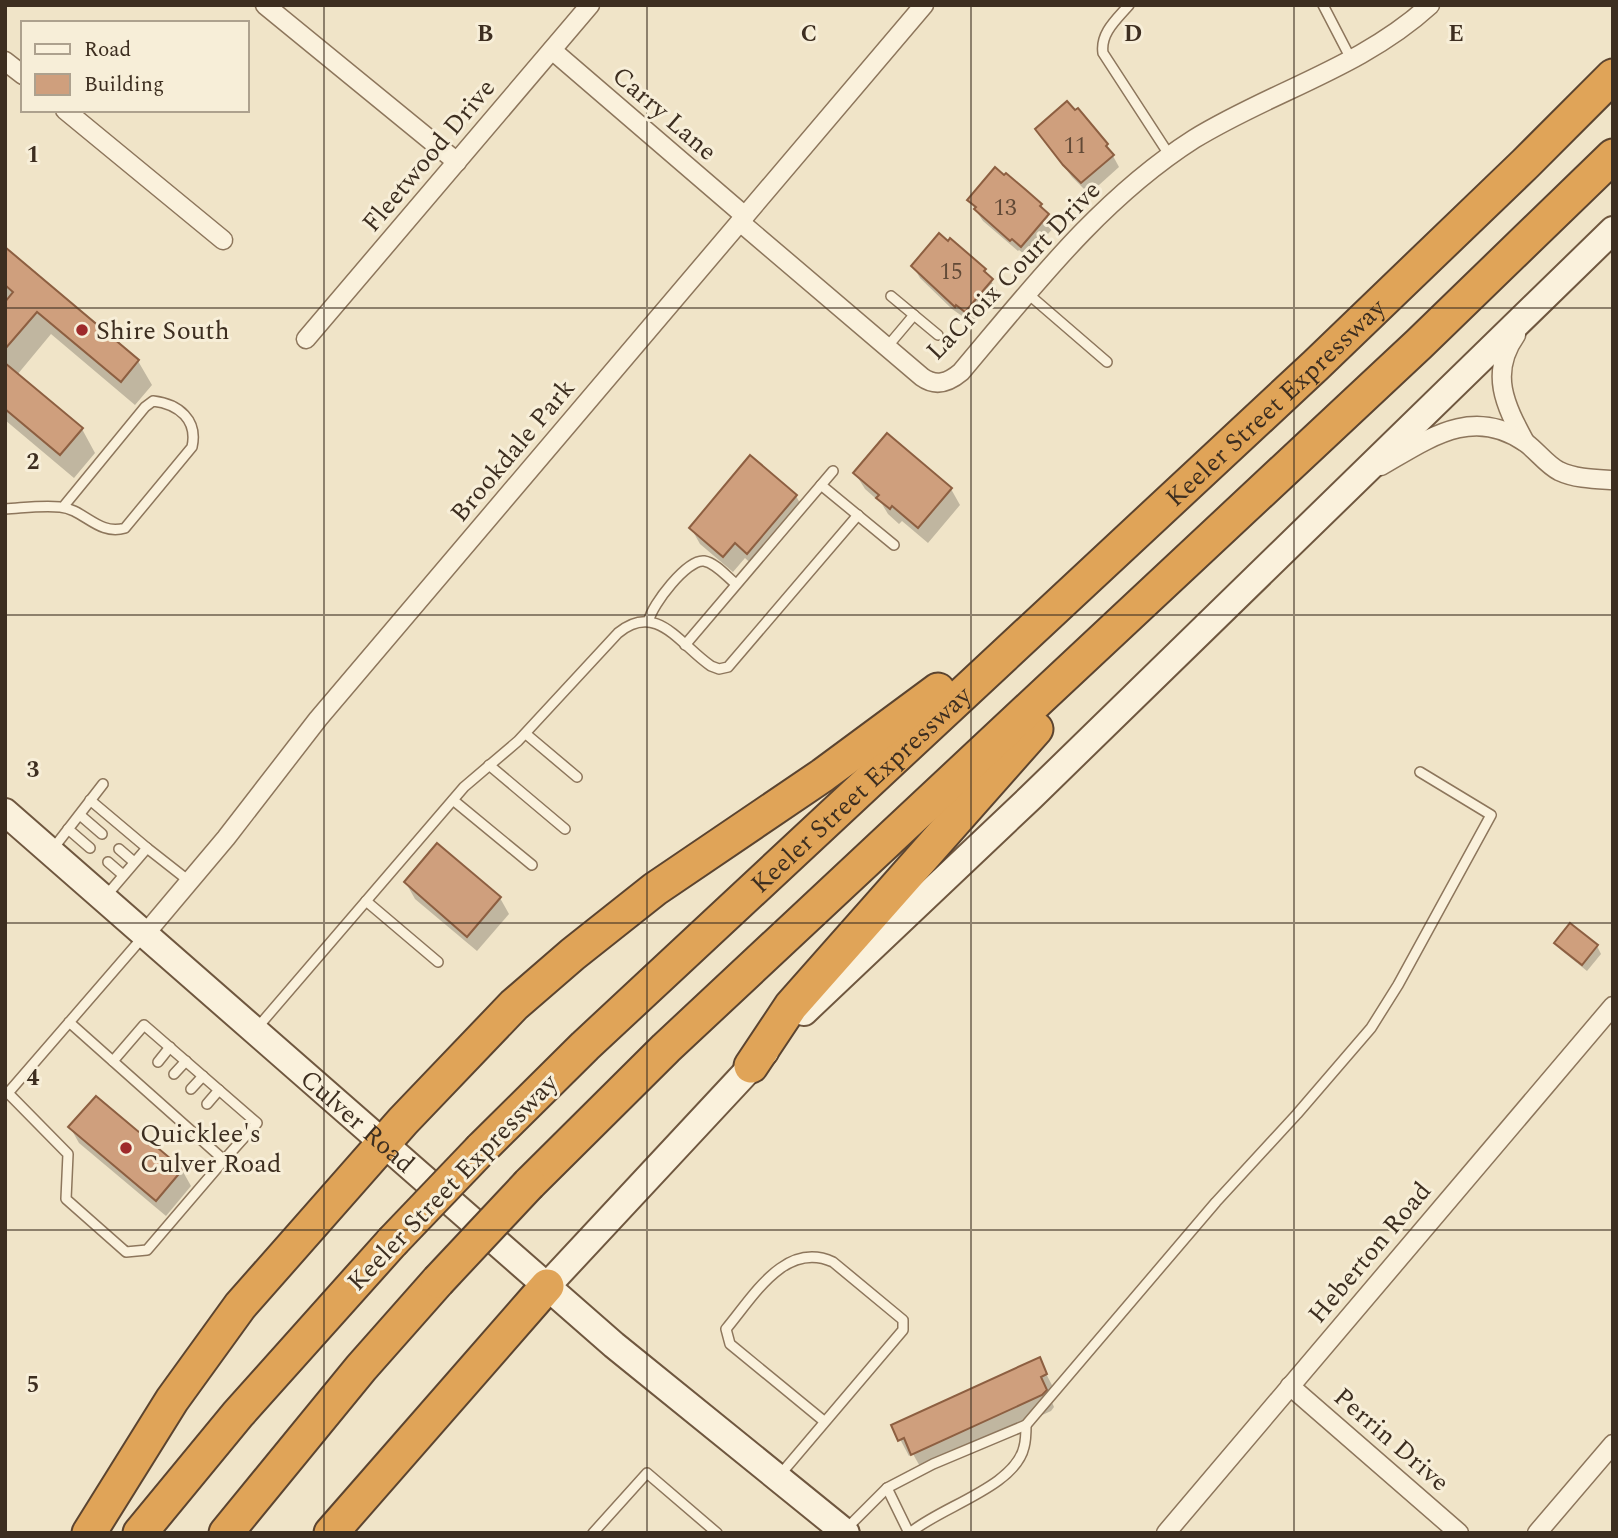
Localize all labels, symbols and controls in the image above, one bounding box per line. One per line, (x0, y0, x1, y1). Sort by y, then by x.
text: B (477, 17, 493, 52)
text: C (801, 17, 817, 52)
text: D (1124, 17, 1142, 52)
text: E (1448, 17, 1464, 52)
legend (21, 21, 248, 112)
text: Road (84, 34, 131, 66)
street label: Carry Lane (603, 57, 726, 171)
text: Building (84, 69, 164, 101)
street label: Fleetwood Drive (352, 70, 505, 241)
house number: 11 (1064, 129, 1087, 164)
text: 1 (27, 138, 39, 173)
street label: LaCroix Court Drive (917, 172, 1110, 370)
house number: 13 (994, 191, 1017, 226)
house number: 15 (940, 255, 963, 290)
street label: Keeler Street Expressway (1157, 288, 1396, 517)
place label: Shire South (96, 311, 230, 351)
marker: Shire South (74, 322, 90, 338)
street label: Brookdale Park (441, 370, 585, 531)
text: 2 (27, 445, 40, 480)
street label: Keeler Street Expressway (742, 676, 982, 903)
text: 3 (27, 753, 40, 788)
street label: Culver Road (291, 1060, 424, 1183)
text: 4 (27, 1061, 40, 1096)
street label: Keeler Street Expressway (338, 1064, 569, 1301)
place label: Quicklee's Culver Road (140, 1114, 282, 1184)
marker: Quicklee's Culver Road (118, 1140, 134, 1156)
street label: Heberton Road (1298, 1173, 1441, 1332)
text: 5 (27, 1368, 39, 1403)
street label: Perrin Drive (1324, 1378, 1458, 1502)

